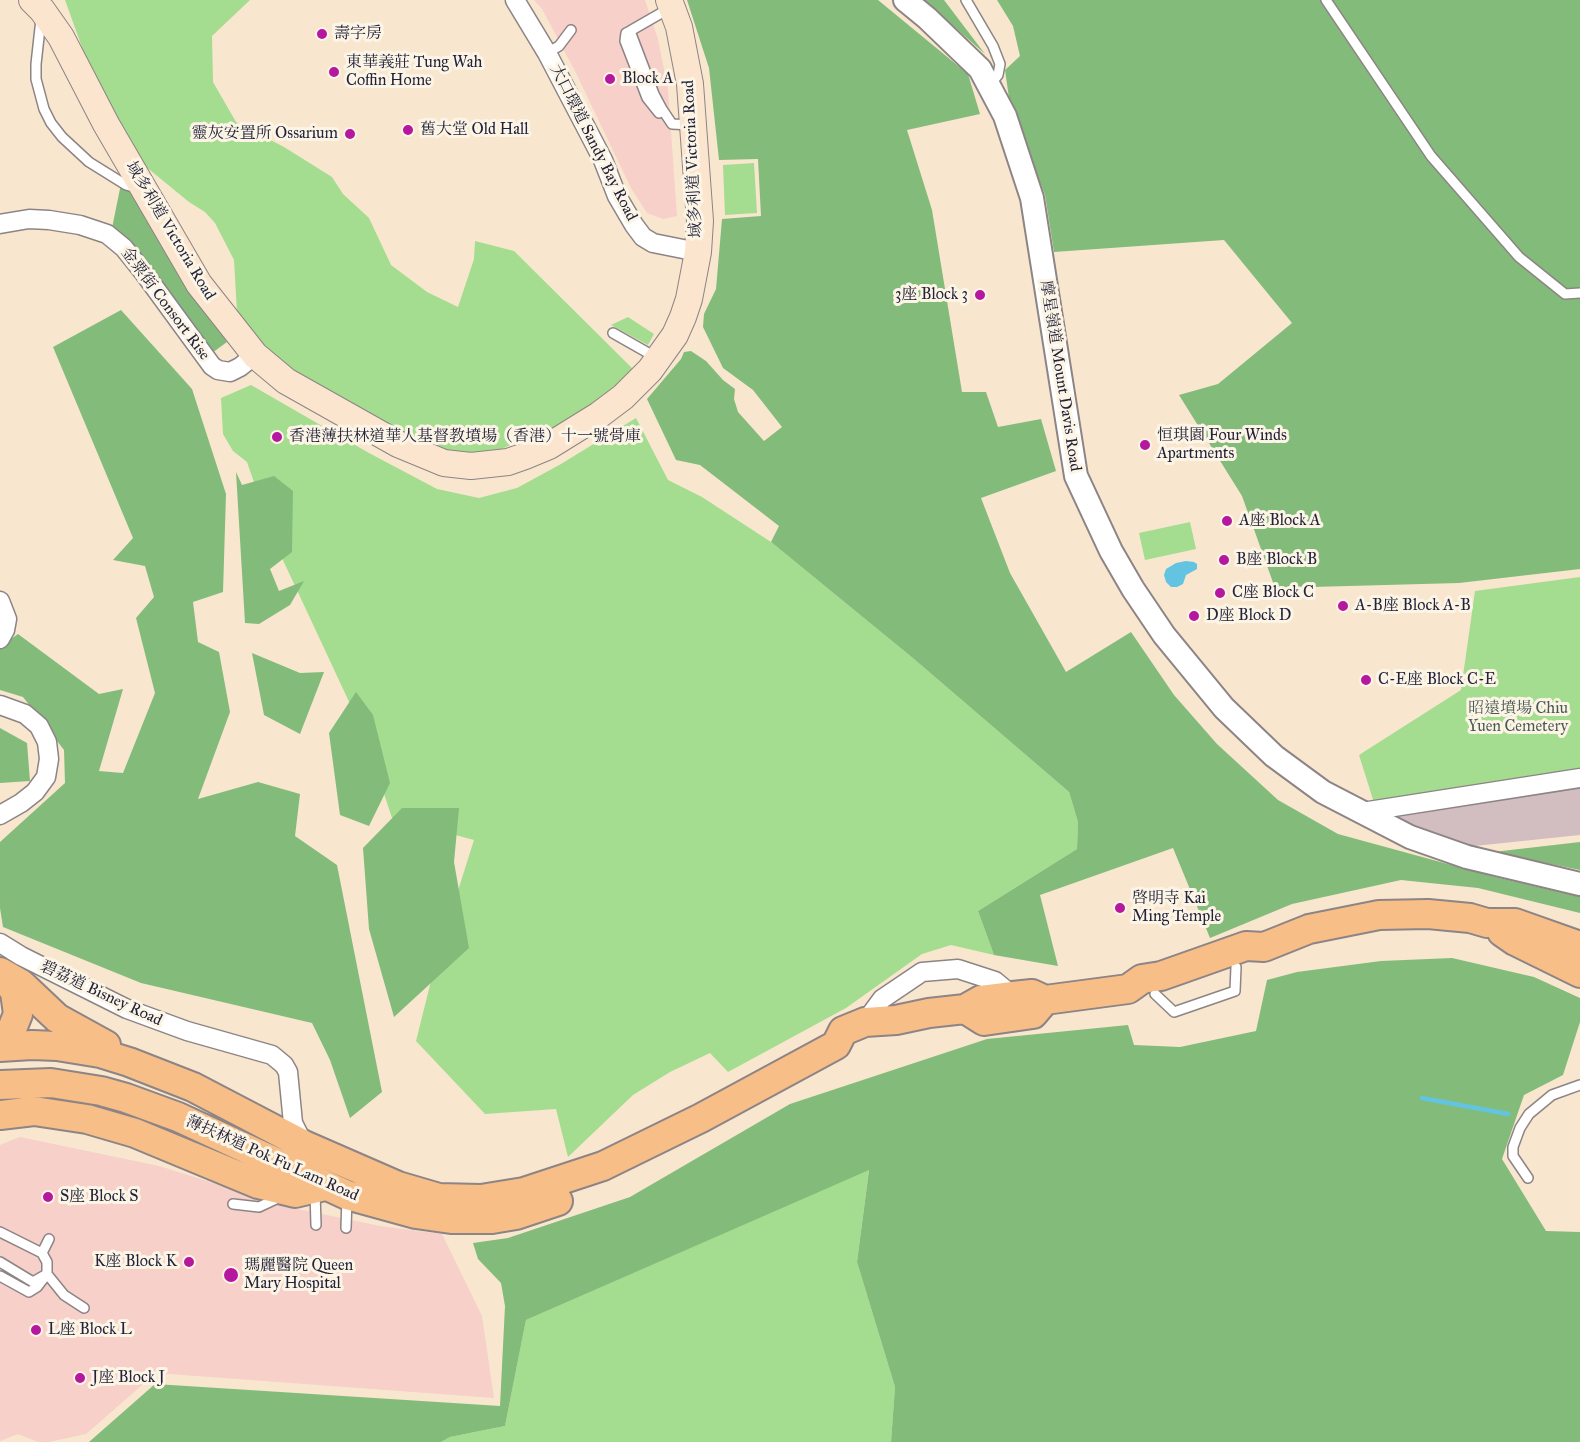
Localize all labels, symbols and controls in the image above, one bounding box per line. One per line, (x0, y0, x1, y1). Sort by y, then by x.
place label: 壽字房 (334, 24, 382, 44)
marker: 壽字房 (315, 27, 329, 41)
place label: 東華義莊 Tung Wah Coffin Home (346, 53, 482, 91)
street label: 大口環道 Sandy Bay Road (545, 62, 641, 224)
marker: 東華義莊 Tung Wah Coffin Home (327, 65, 341, 79)
place label: Block A (622, 69, 673, 89)
marker: Block A (603, 72, 617, 86)
street label: 域多利道 Victoria Road (679, 80, 707, 238)
place label: 舊大堂 Old Hall (420, 120, 529, 140)
marker: 舊大堂 Old Hall (401, 123, 415, 137)
place label: 靈灰安置所 Ossarium (192, 124, 338, 144)
marker: 靈灰安置所 Ossarium (343, 127, 357, 141)
street label: 域多利道 Victoria Road (121, 158, 219, 304)
street label: 金粟街 Consort Rise (116, 244, 214, 364)
street label: 摩星嶺道 Mount Davis Road (1035, 279, 1085, 473)
place label: 3座 Block 3 (895, 285, 968, 305)
marker: 3座 Block 3 (973, 288, 987, 302)
place label: 恒琪園 Four Winds Apartments (1157, 426, 1287, 464)
place label: 香港薄扶林道華人基督教墳場（香港）十一號骨庫 (289, 427, 641, 447)
marker: 香港薄扶林道華人基督教墳場（香港）十一號骨庫 (270, 430, 284, 444)
marker: 恒琪園 Four Winds Apartments (1138, 438, 1152, 452)
place label: A座 Block A (1239, 511, 1321, 531)
marker: A座 Block A (1220, 514, 1234, 528)
place label: B座 Block B (1236, 550, 1317, 570)
marker: B座 Block B (1217, 553, 1231, 567)
place label: C座 Block C (1232, 583, 1314, 603)
marker: C座 Block C (1213, 586, 1227, 600)
place label: A-B座 Block A-B (1355, 596, 1471, 616)
marker: A-B座 Block A-B (1336, 599, 1350, 613)
place label: D座 Block D (1206, 606, 1291, 626)
marker: D座 Block D (1187, 609, 1201, 623)
place label: C-E座 Block C-E (1378, 670, 1496, 690)
marker: C-E座 Block C-E (1359, 673, 1373, 687)
park label: 昭遠墳場 Chiu Yuen Cemetery (1468, 699, 1568, 737)
place label: 啓明寺 Kai Ming Temple (1132, 889, 1221, 927)
marker: 啓明寺 Kai Ming Temple (1113, 901, 1127, 915)
street label: 碧荔道 Bisney Road (37, 957, 165, 1031)
street label: 薄扶林道 Pok Fu Lam Road (183, 1112, 361, 1206)
place label: S座 Block S (60, 1187, 138, 1207)
marker: S座 Block S (41, 1190, 55, 1204)
place label: K座 Block K (94, 1252, 177, 1272)
marker: K座 Block K (182, 1255, 196, 1269)
place label: 瑪麗醫院 Queen Mary Hospital (244, 1256, 353, 1294)
marker: 瑪麗醫院 Queen Mary Hospital (222, 1266, 240, 1284)
place label: L座 Block L (48, 1320, 132, 1340)
marker: L座 Block L (29, 1323, 43, 1337)
place label: J座 Block J (92, 1368, 165, 1388)
marker: J座 Block J (73, 1371, 87, 1385)

